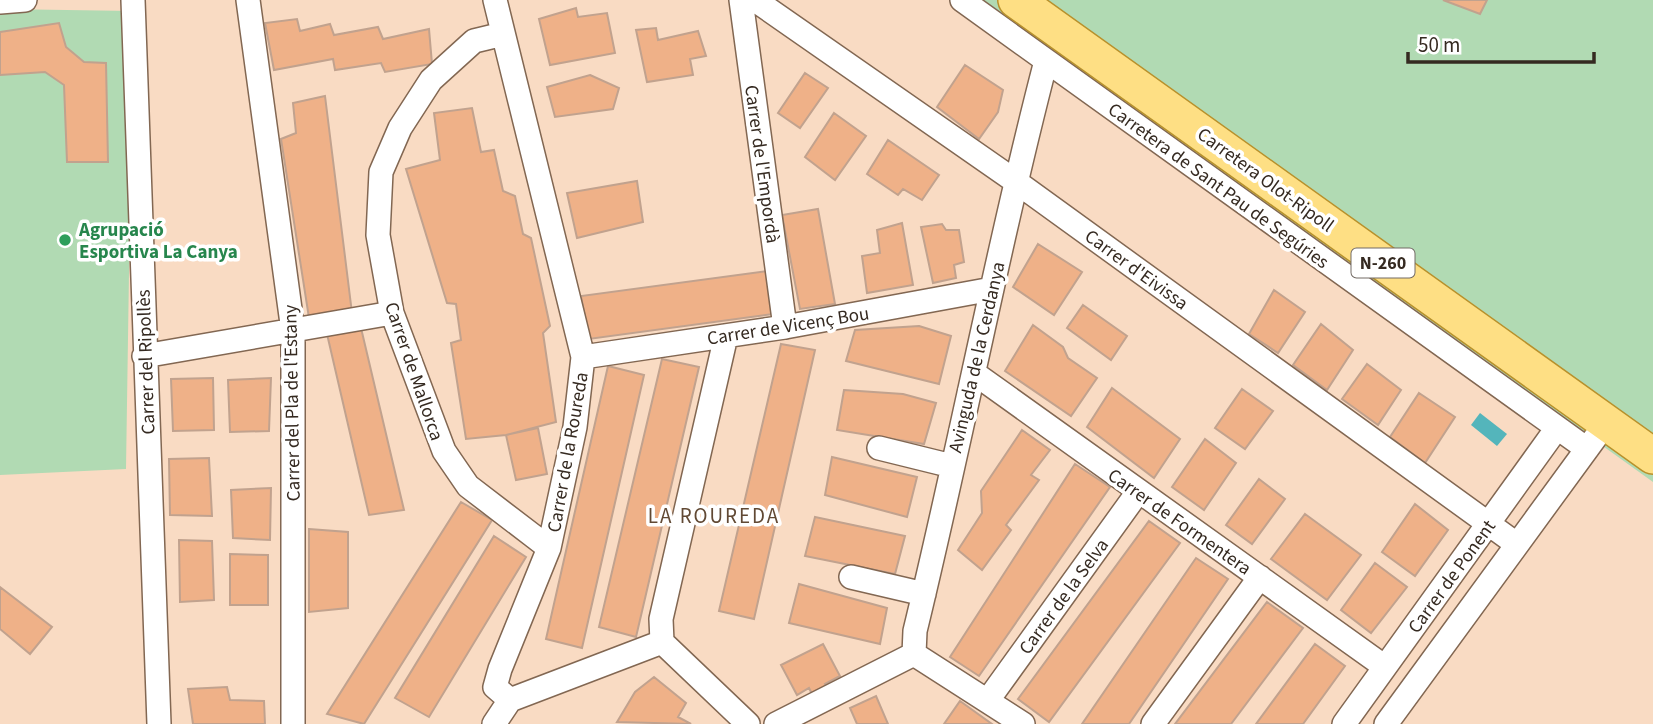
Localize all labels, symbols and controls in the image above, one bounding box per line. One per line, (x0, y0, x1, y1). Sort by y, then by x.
scale bar (1408, 21, 1594, 65)
text: 50 m (1418, 30, 1460, 60)
street label: Carrer de l'Empordà (737, 83, 786, 245)
street label: Carretera de Sant Pau de Segúries (1102, 97, 1334, 276)
street label: Carretera Olot-Ripoll (1191, 121, 1339, 239)
place label: Agrupació Esportiva La Canya (78, 217, 238, 266)
street label: Carrer d'Eivissa (1079, 223, 1194, 317)
marker: Agrupació Esportiva La Canya (57, 232, 73, 248)
road number: N-260 (1352, 248, 1414, 278)
street label: Avinguda de la Cerdanya (942, 259, 1013, 455)
street label: Carrer del Ripollès (130, 289, 163, 435)
street label: Carrer de Mallorca (377, 299, 450, 444)
street label: Carrer de Vicenç Bou (705, 300, 871, 353)
street label: Carrer del Pla de l'Estany (277, 304, 308, 502)
street label: Carrer de la Roureda (541, 370, 596, 535)
street label: Carrer de Formentera (1102, 462, 1256, 582)
district label: LA ROUREDA (648, 501, 780, 531)
street label: Carrer de Ponent (1402, 514, 1503, 639)
street label: Carrer de la Selva (1013, 533, 1116, 661)

